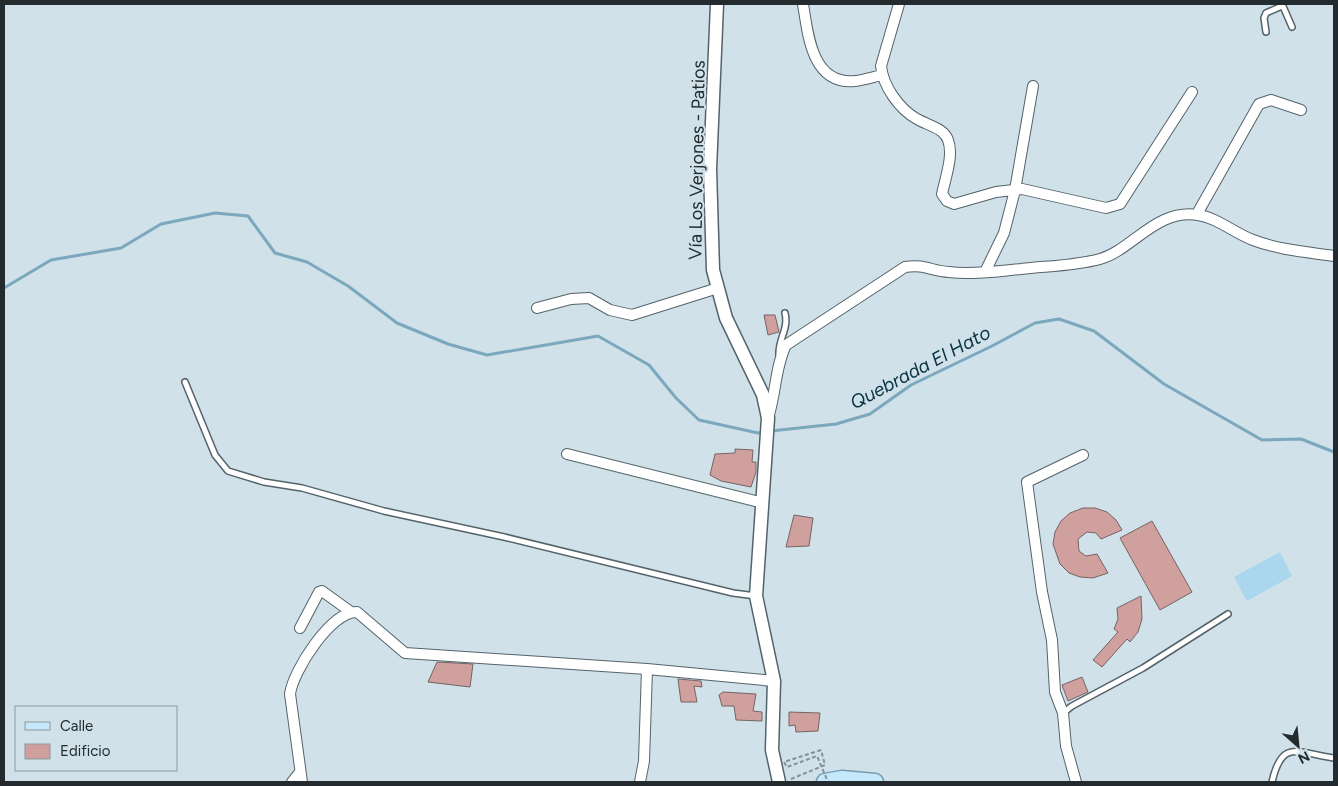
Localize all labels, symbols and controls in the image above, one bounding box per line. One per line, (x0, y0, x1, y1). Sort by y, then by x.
street label: Vía Los Verjones - Patios (684, 60, 710, 260)
water label: Quebrada El Hato (846, 321, 994, 414)
legend (15, 706, 178, 771)
text: Calle (60, 717, 93, 735)
north arrow (1273, 721, 1323, 771)
text: Edificio (60, 742, 111, 760)
text: N (1295, 747, 1312, 767)

